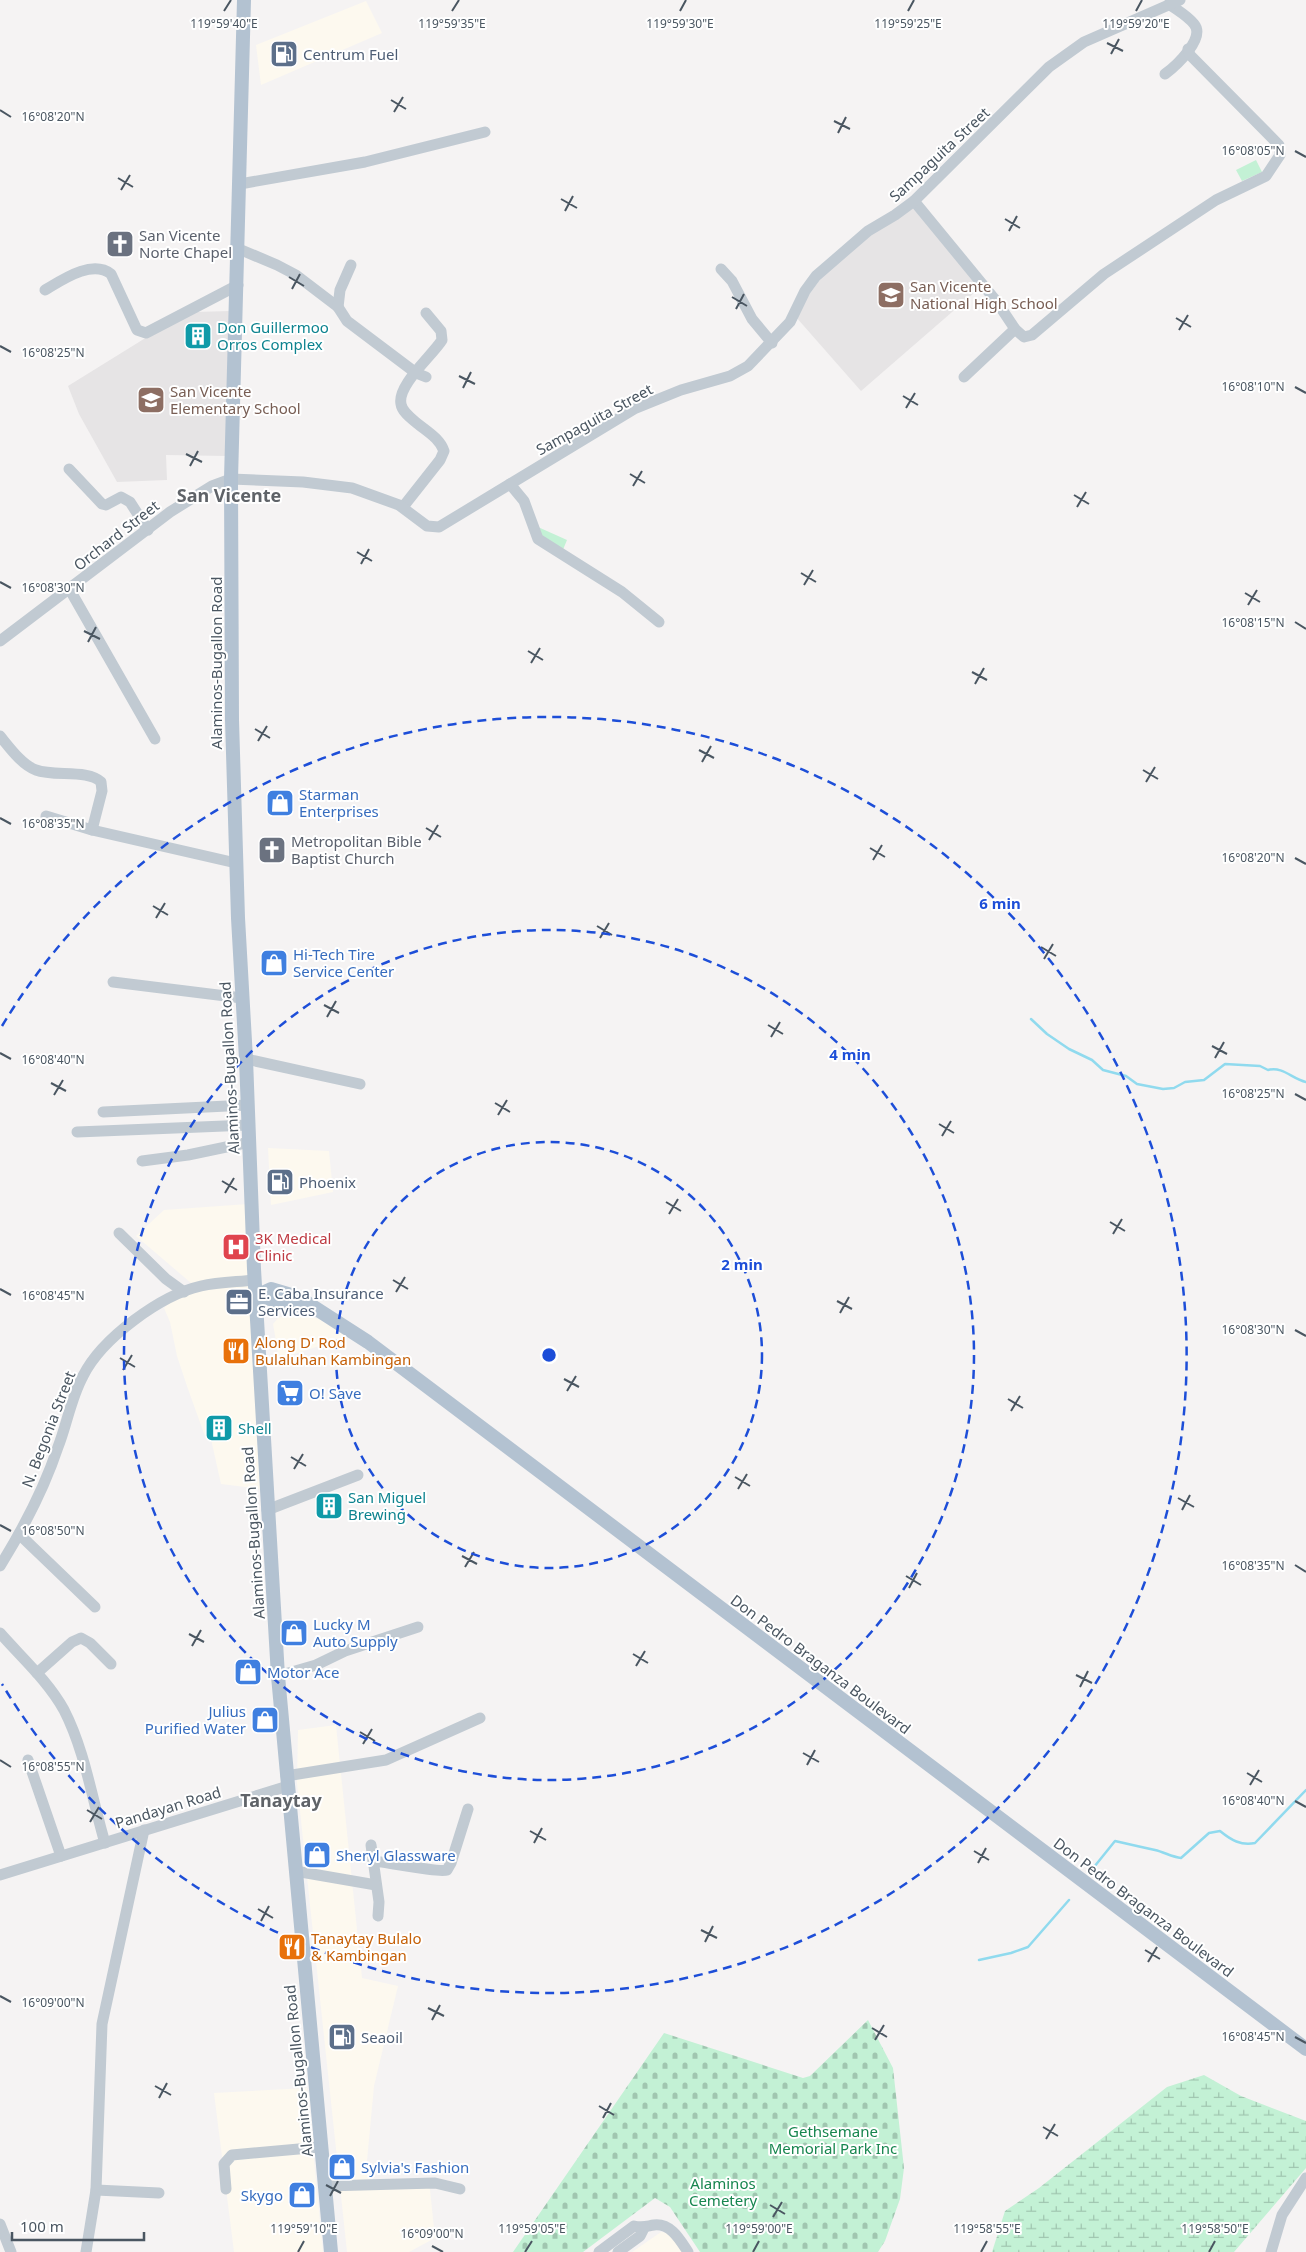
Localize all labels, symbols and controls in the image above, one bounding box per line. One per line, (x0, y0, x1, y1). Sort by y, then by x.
text: 119°59'40"E (190, 15, 258, 32)
text: 119°59'35"E (418, 15, 486, 32)
text: 119°59'30"E (646, 15, 714, 32)
text: 119°59'25"E (874, 15, 942, 32)
text: 119°59'20"E (1102, 15, 1170, 32)
fuel station icon: Centrum Fuel (269, 39, 299, 69)
place label: Centrum Fuel (303, 44, 398, 64)
street label: Sampaguita Street (885, 102, 994, 206)
text: 16°08'20"N (21, 108, 85, 125)
text: 16°08'05"N (1221, 142, 1285, 159)
place label: San Vicente Norte Chapel (139, 225, 232, 262)
church icon: San Vicente Norte Chapel (105, 229, 135, 259)
place label: San Vicente National High School (910, 276, 1058, 313)
school or university icon: San Vicente National High School (876, 280, 906, 310)
place label: Don Guillermoo Orros Complex (217, 317, 329, 354)
building icon: Don Guillermoo Orros Complex (183, 321, 213, 351)
text: 16°08'25"N (21, 344, 85, 361)
street label: Sampaguita Street (532, 378, 656, 459)
text: 16°08'10"N (1221, 378, 1285, 395)
place label: San Vicente Elementary School (170, 381, 301, 418)
school or university icon: San Vicente Elementary School (136, 385, 166, 415)
district label: San Vicente (177, 483, 281, 507)
street label: Orchard Street (69, 495, 163, 575)
street label: Alaminos-Bugallon Road (206, 577, 226, 749)
text: 16°08'30"N (21, 579, 85, 596)
text: 16°08'15"N (1221, 614, 1285, 631)
place label: Starman Enterprises (299, 784, 379, 821)
shop icon: Starman Enterprises (265, 788, 295, 818)
text: 16°08'35"N (21, 815, 85, 832)
place label: Metropolitan Bible Baptist Church (291, 831, 422, 868)
church icon: Metropolitan Bible Baptist Church (257, 835, 287, 865)
text: 16°08'20"N (1221, 849, 1285, 866)
text: 6 min (979, 893, 1021, 913)
place label: Hi-Tech Tire Service Center (293, 944, 394, 981)
shop icon: Hi-Tech Tire Service Center (259, 948, 289, 978)
street label: Alaminos-Bugallon Road (214, 981, 244, 1155)
text: 4 min (829, 1044, 871, 1064)
text: 16°08'40"N (21, 1051, 85, 1068)
text: 16°08'25"N (1221, 1085, 1285, 1102)
fuel station icon: Phoenix (265, 1167, 295, 1197)
place label: Phoenix (299, 1172, 356, 1192)
place label: 3K Medical Clinic (255, 1228, 331, 1265)
hospital icon: 3K Medical Clinic (221, 1232, 251, 1262)
text: 2 min (721, 1254, 763, 1274)
place label: E. Caba Insurance Services (258, 1283, 384, 1320)
text: 16°08'45"N (21, 1287, 85, 1304)
office icon: E. Caba Insurance Services (224, 1287, 254, 1317)
text: 16°08'30"N (1221, 1321, 1285, 1338)
place label: Along D' Rod Bulaluhan Kambingan (255, 1332, 411, 1369)
restaurant icon: Along D' Rod Bulaluhan Kambingan (221, 1336, 251, 1366)
centre of rings (540, 1346, 558, 1364)
street label: N. Begonia Street (17, 1367, 80, 1490)
supermarket icon: O! Save (275, 1378, 305, 1408)
place label: O! Save (309, 1383, 361, 1403)
building icon: Shell (204, 1413, 234, 1443)
place label: Shell (238, 1418, 272, 1438)
street label: Alaminos-Bugallon Road (237, 1446, 269, 1620)
place label: San Miguel Brewing (348, 1487, 426, 1524)
building icon: San Miguel Brewing (314, 1491, 344, 1521)
text: 16°08'50"N (21, 1522, 85, 1539)
text: 16°08'35"N (1221, 1557, 1285, 1574)
street label: Don Pedro Braganza Boulevard (727, 1590, 915, 1738)
place label: Lucky M Auto Supply (313, 1614, 398, 1651)
shop icon: Lucky M Auto Supply (279, 1618, 309, 1648)
shop icon: Motor Ace (233, 1657, 263, 1687)
place label: Motor Ace (267, 1662, 340, 1682)
place label: Julius Purified Water (145, 1701, 246, 1738)
shop icon: Julius Purified Water (250, 1705, 280, 1735)
text: 16°08'55"N (21, 1758, 85, 1775)
street label: Pandayan Road (113, 1781, 223, 1833)
district label: Tanaytay (240, 1788, 322, 1812)
text: 16°08'40"N (1221, 1792, 1285, 1809)
street label: Don Pedro Braganza Boulevard (1050, 1833, 1238, 1981)
shop icon: Sheryl Glassware (302, 1840, 332, 1870)
place label: Sheryl Glassware (336, 1845, 456, 1865)
place label: Tanaytay Bulalo & Kambingan (311, 1928, 422, 1965)
restaurant icon: Tanaytay Bulalo & Kambingan (277, 1932, 307, 1962)
street label: Alaminos-Bugallon Road (279, 1984, 317, 2158)
text: 16°09'00"N (21, 1994, 85, 2011)
fuel station icon: Seaoil (327, 2022, 357, 2052)
place label: Seaoil (361, 2027, 403, 2047)
text: 16°08'45"N (1221, 2028, 1285, 2045)
park label: Gethsemane Memorial Park Inc (769, 2121, 897, 2158)
shop icon: Sylvia's Fashion (327, 2152, 357, 2182)
place label: Sylvia's Fashion (361, 2157, 469, 2177)
park label: Alaminos Cemetery (689, 2173, 757, 2210)
shop icon: Skygo (287, 2180, 317, 2210)
place label: Skygo (241, 2185, 283, 2205)
scale bar (12, 2210, 145, 2242)
text: 100 m (20, 2216, 64, 2236)
text: 119°59'10"E (270, 2220, 338, 2237)
text: 119°59'05"E (498, 2220, 566, 2237)
text: 119°59'00"E (725, 2220, 793, 2237)
text: 119°58'55"E (953, 2220, 1021, 2237)
text: 119°58'50"E (1181, 2220, 1249, 2237)
text: 16°09'00"N (400, 2225, 464, 2242)

